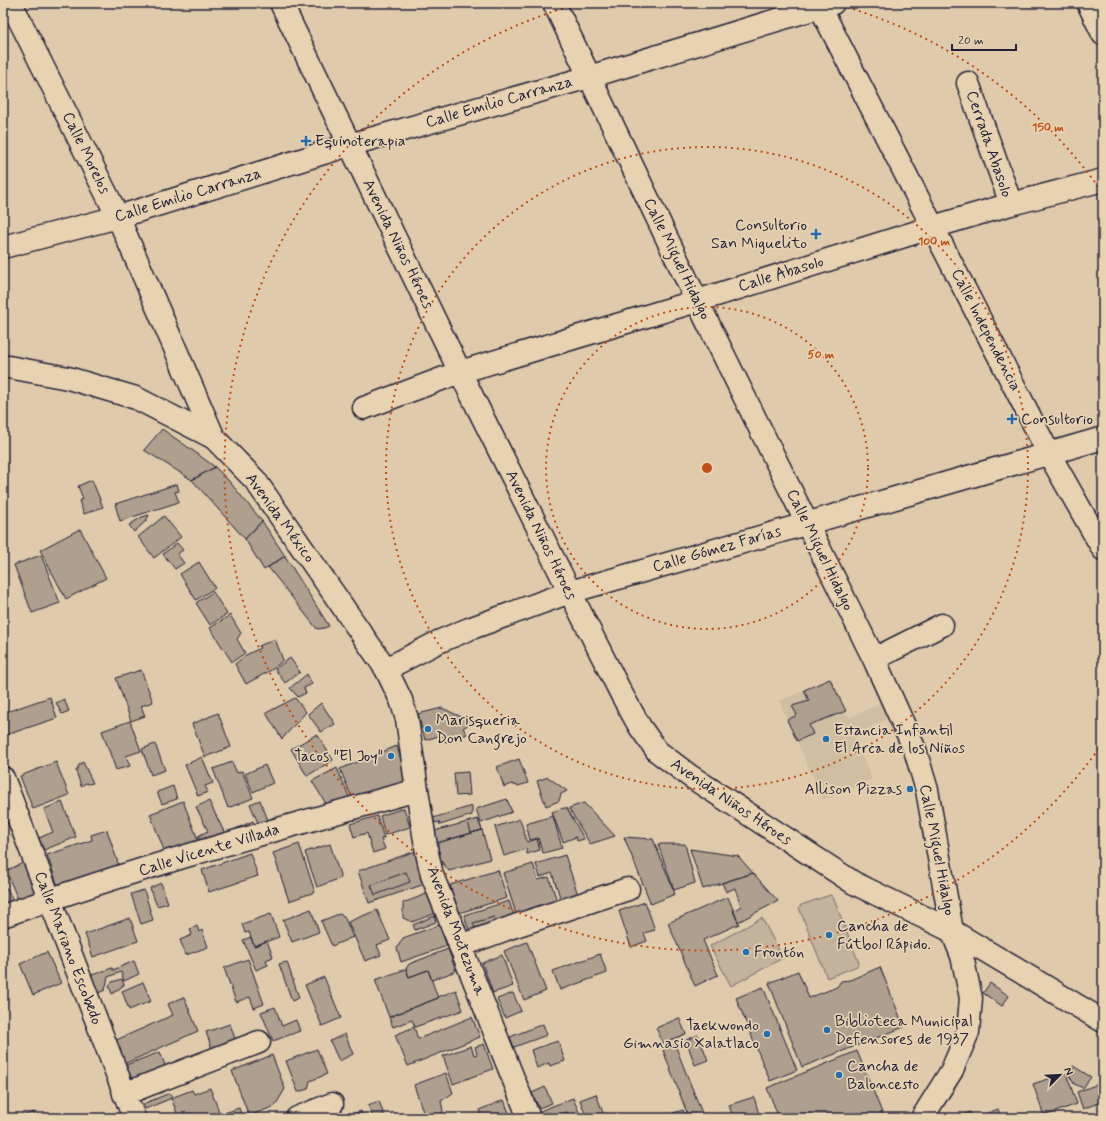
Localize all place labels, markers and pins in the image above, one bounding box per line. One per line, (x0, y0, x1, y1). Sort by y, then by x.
place label: Equinoterapia (315, 131, 406, 152)
marker: Equinoterapia (300, 135, 312, 147)
place label: Consultorio San Miguelito (711, 215, 807, 254)
marker: Consultorio San Miguelito (810, 228, 822, 240)
place label: Consultorio (1021, 409, 1093, 430)
marker: Consultorio (1006, 413, 1018, 425)
centre of rings (700, 461, 714, 475)
place label: Marisqueria Don Cangrejo (436, 710, 527, 750)
place label: Estancia Infantil El Arca de los Niños (834, 720, 965, 759)
marker: Marisqueria Don Cangrejo (423, 724, 433, 734)
marker: Estancia Infantil El Arca de los Niños (821, 734, 831, 744)
place label: Tacos "El Joy" (294, 746, 383, 767)
marker: Tacos "El Joy" (386, 751, 396, 761)
place label: Allison Pizzas (805, 779, 902, 800)
marker: Allison Pizzas (905, 784, 915, 794)
place label: Cancha de Fútbol Rápido. (837, 916, 931, 955)
marker: Cancha de Fútbol Rápido. (824, 930, 834, 940)
place label: Frontón (754, 942, 804, 963)
marker: Frontón (741, 947, 751, 957)
place label: Biblioteca Municipal Defensores de 1937 (835, 1011, 973, 1050)
place label: Taekwondo Gimnasio Xalatlaco (623, 1015, 759, 1054)
marker: Biblioteca Municipal Defensores de 1937 (822, 1025, 832, 1035)
marker: Taekwondo Gimnasio Xalatlaco (762, 1029, 772, 1039)
place label: Cancha de Baloncesto (847, 1056, 919, 1095)
marker: Cancha de Baloncesto (834, 1070, 844, 1080)

